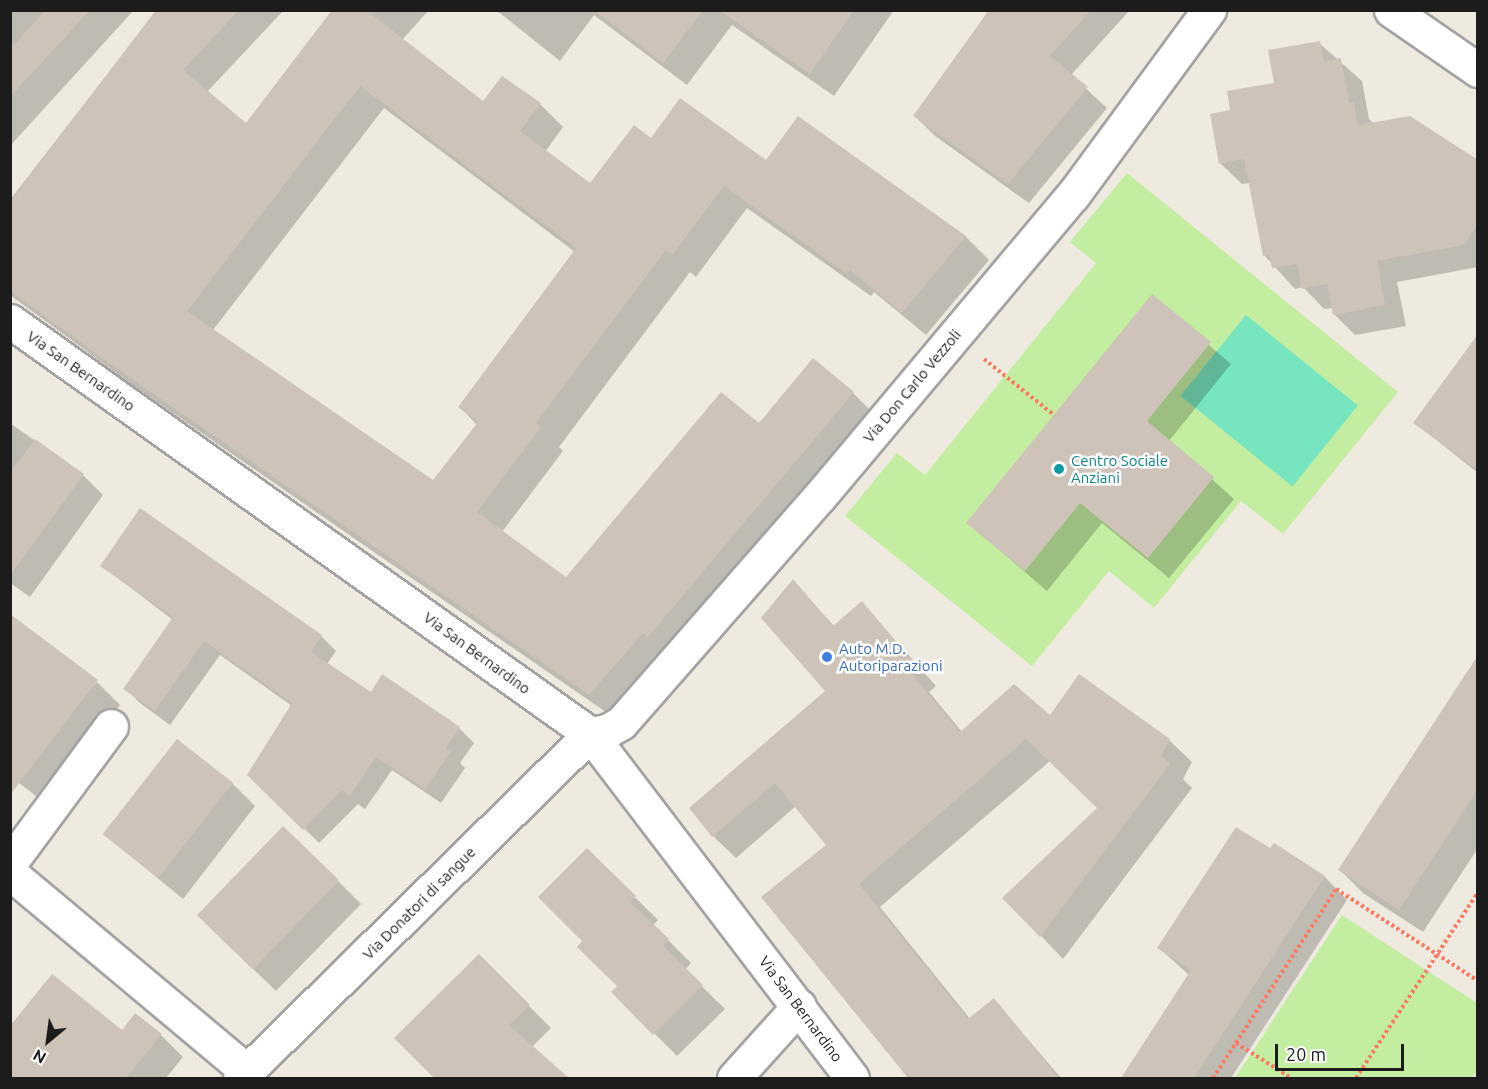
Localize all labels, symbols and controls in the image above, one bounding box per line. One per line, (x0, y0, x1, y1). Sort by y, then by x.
street label: Via Don Carlo Vezzoli (859, 326, 965, 446)
street label: Via San Bernardino (24, 327, 138, 415)
place label: Centro Sociale Anziani (1071, 451, 1168, 486)
marker: Centro Sociale Anziani (1052, 462, 1066, 476)
street label: Via San Bernardino (420, 608, 534, 698)
place label: Auto M.D. Autoriparazioni (839, 639, 943, 674)
marker: Auto M.D. Autoriparazioni (820, 650, 834, 664)
street label: Via Donatori di sangue (359, 843, 479, 963)
street label: Via San Bernardino (755, 953, 847, 1065)
north arrow (18, 1011, 78, 1071)
scale bar (1278, 1032, 1407, 1070)
text: 20 m (1286, 1044, 1326, 1064)
text: N (30, 1046, 49, 1068)

